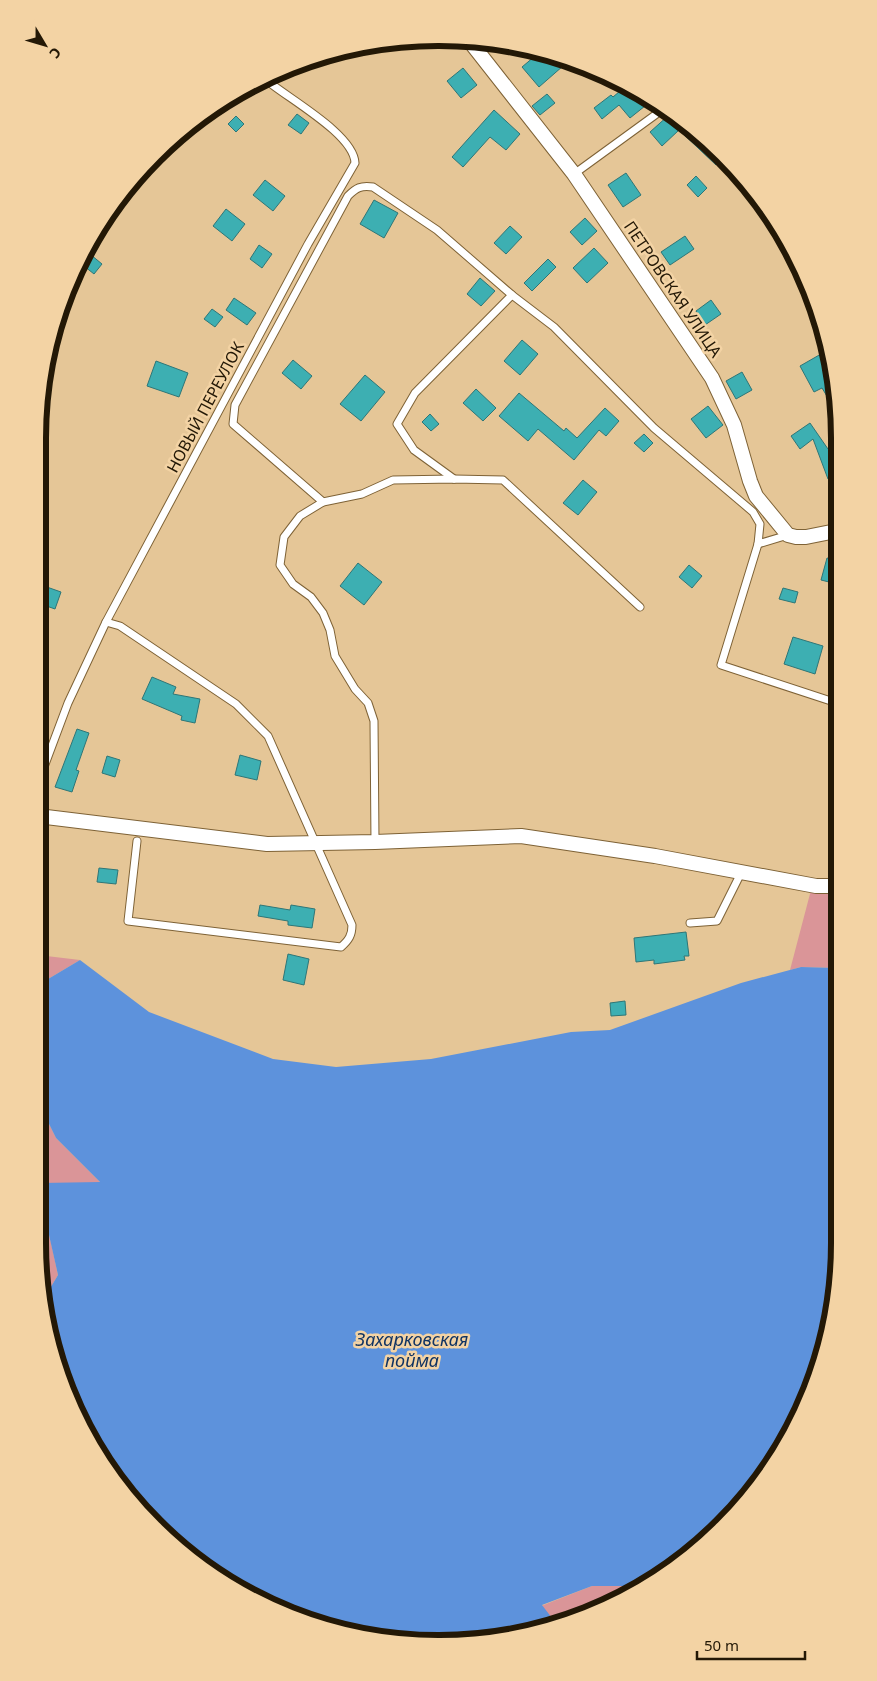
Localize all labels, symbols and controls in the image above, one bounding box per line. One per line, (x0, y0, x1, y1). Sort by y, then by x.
north arrow (20, 20, 70, 70)
text: С (45, 44, 66, 63)
street label: ПЕТРОВСКАЯ УЛИЦА (619, 216, 727, 362)
street label: НОВЫЙ ПЕРЕУЛОК (161, 338, 249, 476)
water label: Захарковская пойма (355, 1327, 468, 1372)
scale bar (697, 1628, 804, 1660)
text: 50 m (704, 1635, 739, 1655)

